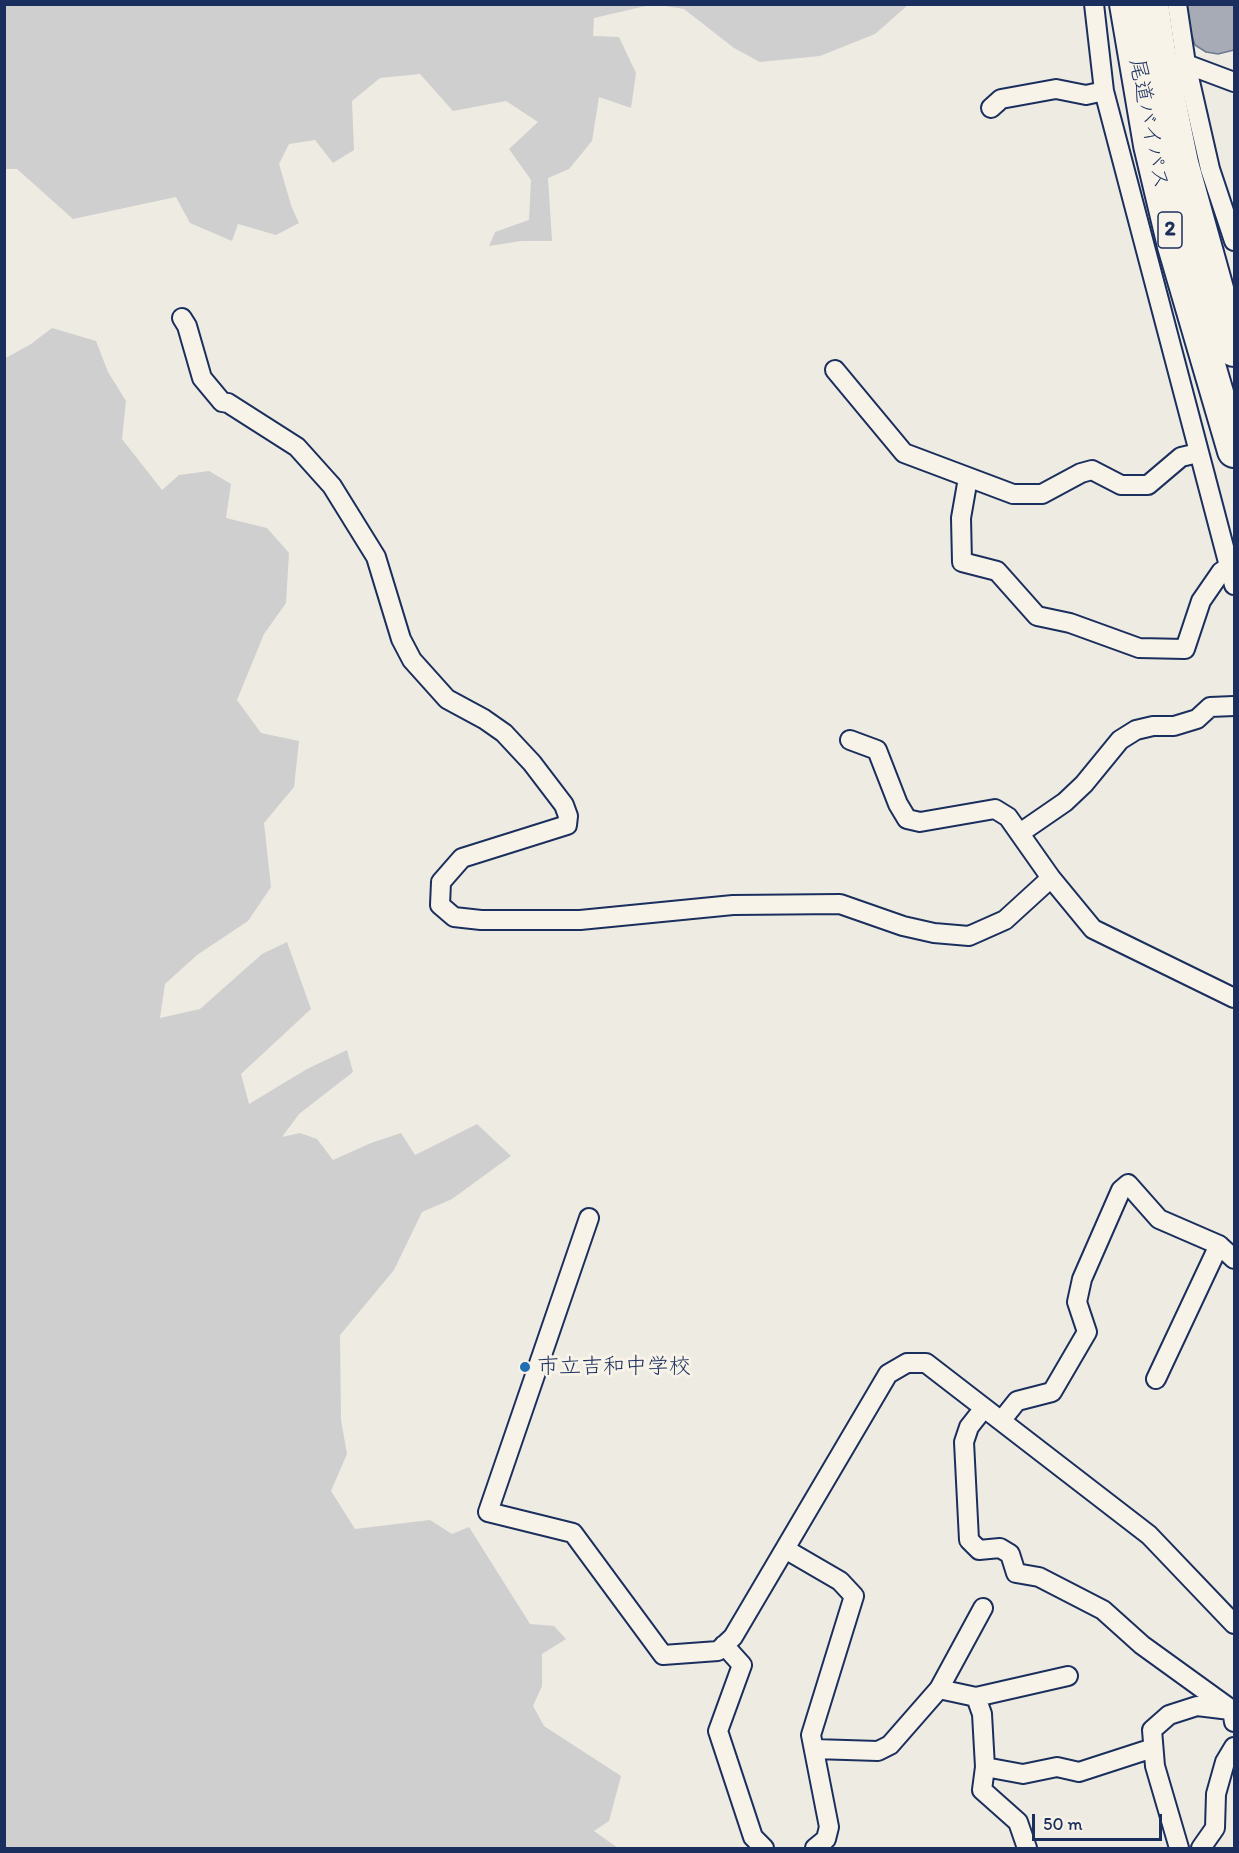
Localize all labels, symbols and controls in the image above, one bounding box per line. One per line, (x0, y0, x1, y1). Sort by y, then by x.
street label: 尾道バイパス (1122, 57, 1174, 191)
road number: 2 (1158, 212, 1182, 248)
place label: 市立吉和中学校 (537, 1354, 691, 1380)
marker: 市立吉和中学校 (518, 1360, 532, 1374)
scale bar (1035, 1802, 1166, 1840)
text: 50 m (1043, 1813, 1083, 1835)

